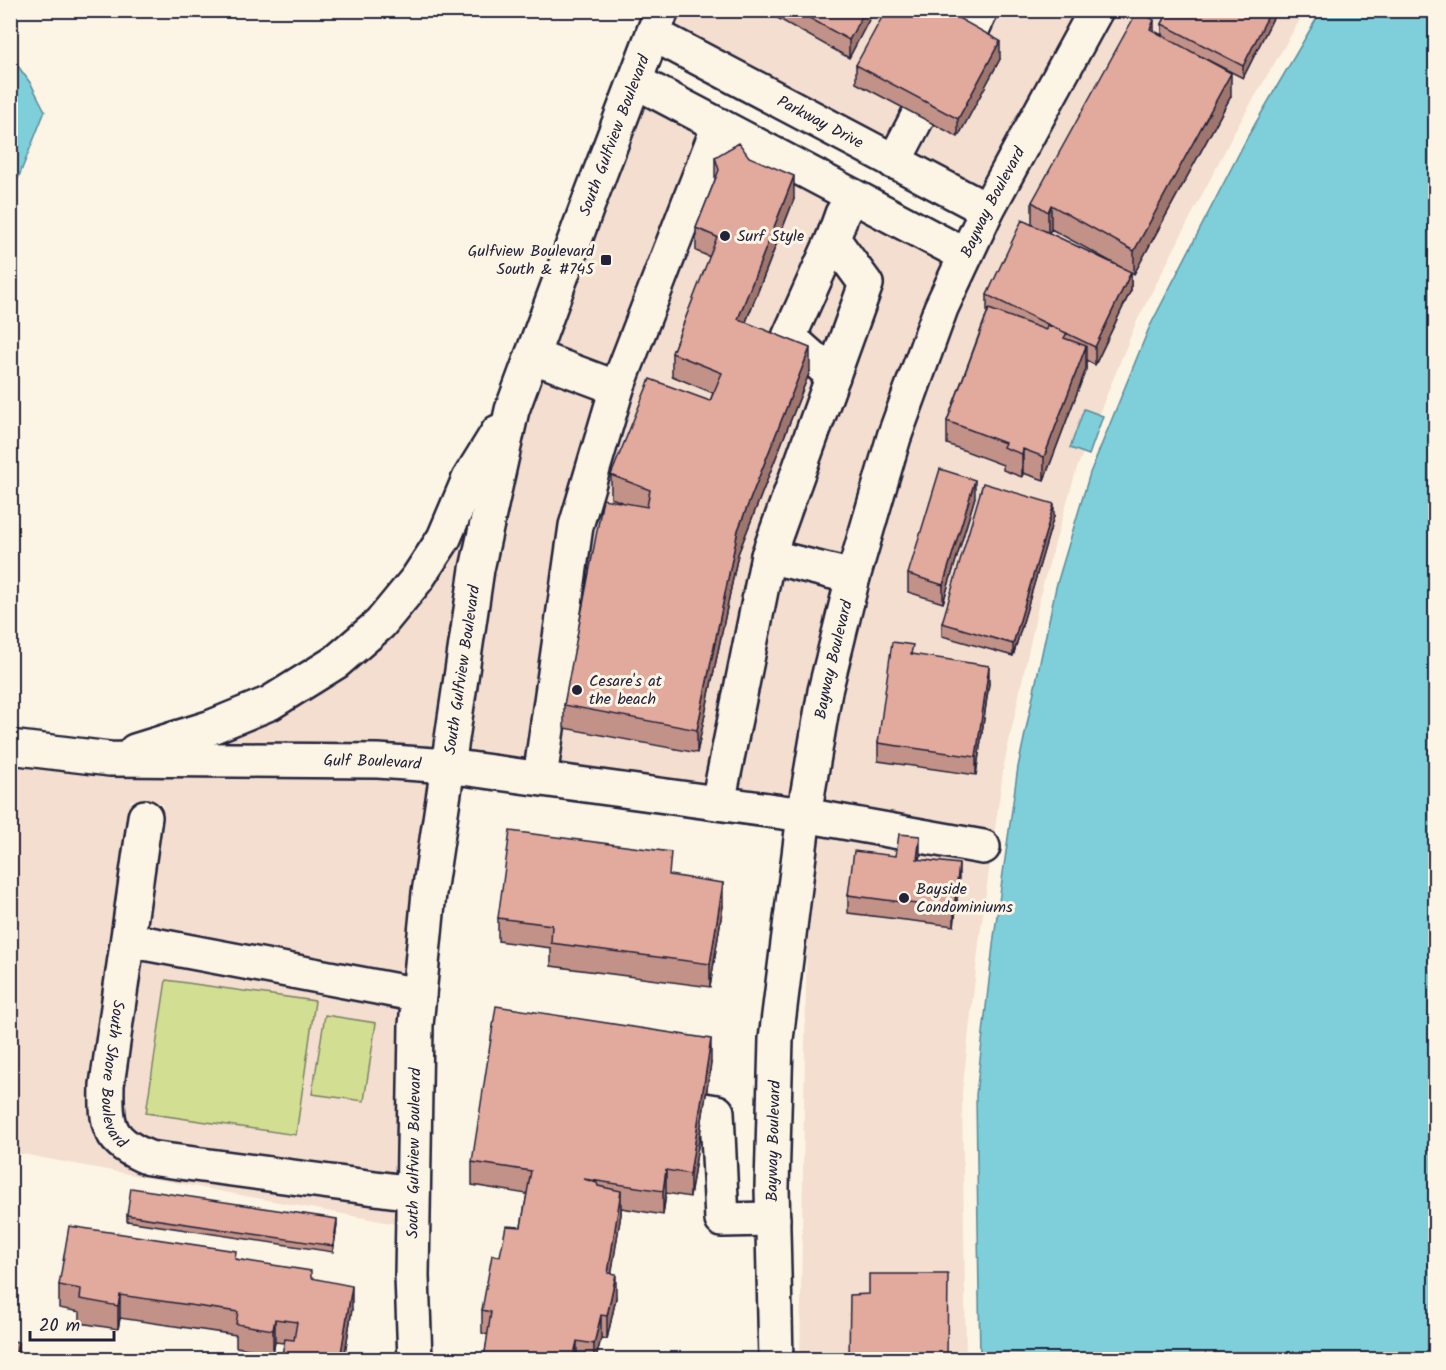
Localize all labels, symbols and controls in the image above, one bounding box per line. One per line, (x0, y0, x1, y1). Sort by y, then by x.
street label: South Gulfview Boulevard (572, 50, 657, 219)
street label: Parkway Drive (773, 89, 868, 155)
street label: Bayway Boulevard (954, 141, 1032, 262)
place label: Surf Style (737, 224, 804, 249)
marker: Surf Style (718, 229, 732, 243)
place label: Gulfview Boulevard South & #745 (468, 239, 595, 282)
marker: Gulfview Boulevard South & #745 (599, 253, 613, 267)
street label: South Gulfview Boulevard (437, 583, 487, 756)
street label: Bayway Boulevard (808, 597, 860, 721)
place label: Cesare's at the beach (589, 669, 663, 712)
marker: Cesare's at the beach (570, 683, 584, 697)
street label: Gulf Boulevard (323, 748, 423, 777)
place label: Bayside Condominiums (916, 877, 1013, 920)
marker: Bayside Condominiums (897, 891, 911, 905)
street label: South Shore Boulevard (94, 999, 134, 1156)
street label: South Gulfview Boulevard (400, 1066, 428, 1239)
street label: Bayway Boulevard (759, 1079, 787, 1202)
scale bar (30, 1304, 114, 1342)
text: 20 m (39, 1312, 80, 1341)

